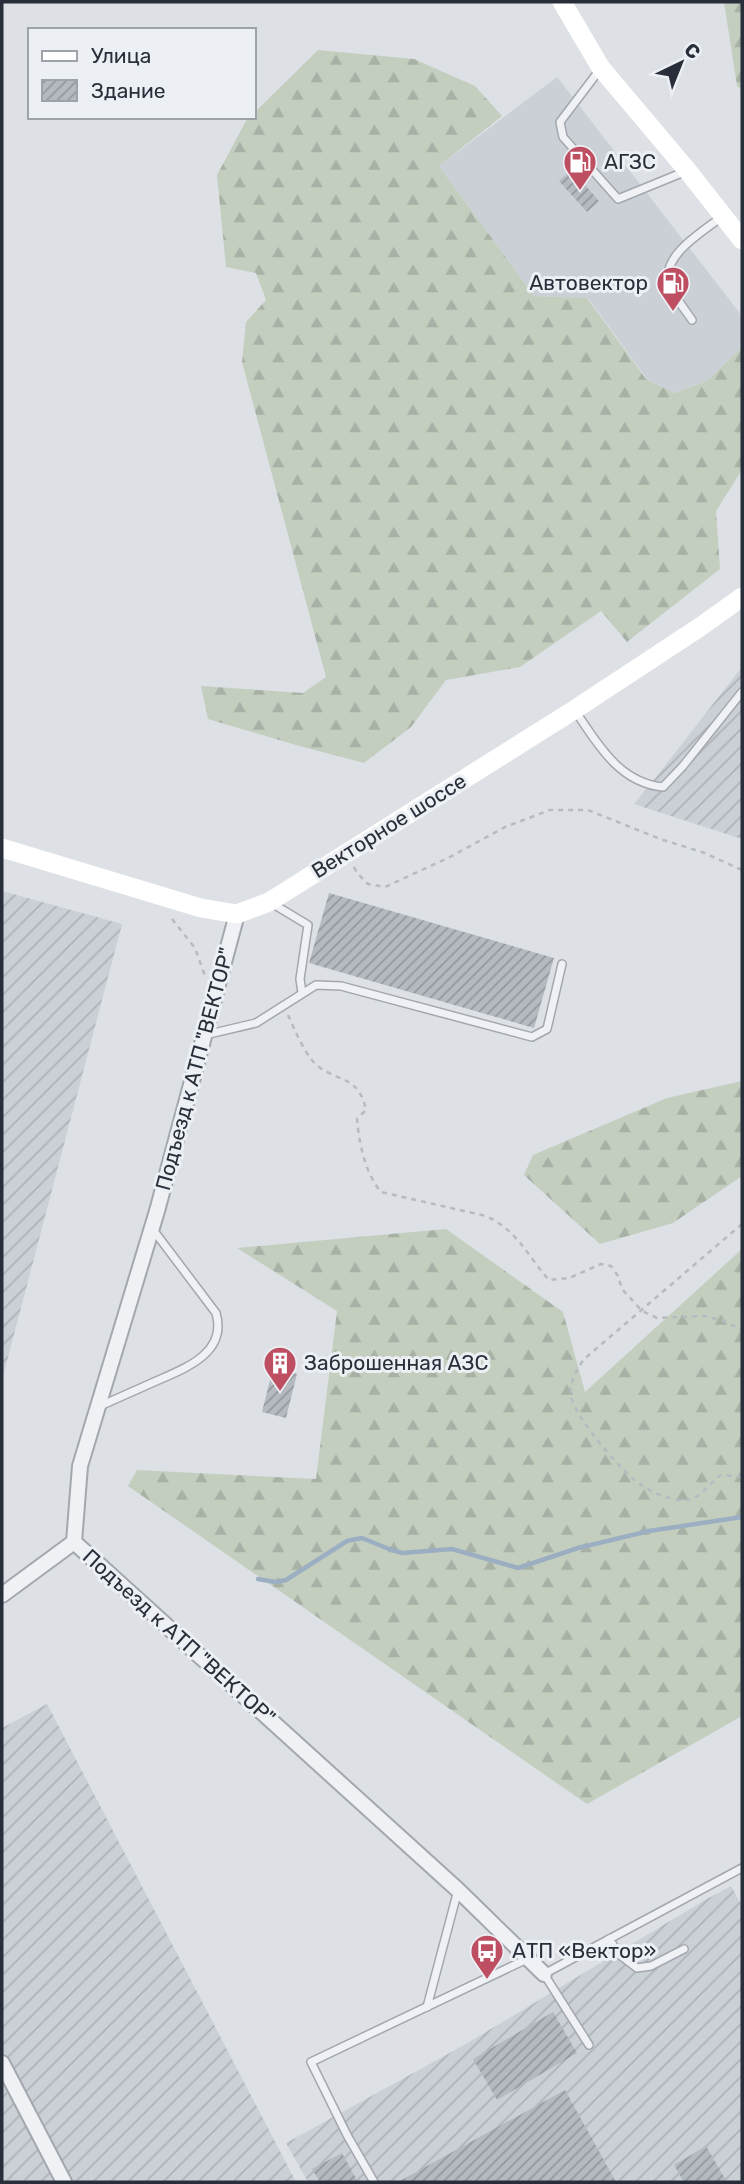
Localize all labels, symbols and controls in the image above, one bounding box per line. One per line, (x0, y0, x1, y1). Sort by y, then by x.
legend (28, 28, 256, 119)
north arrow (646, 28, 716, 98)
text: С (680, 38, 705, 64)
text: Улица (91, 43, 151, 68)
text: Здание (91, 78, 166, 103)
fuel station icon: АГЗС (561, 143, 599, 192)
place label: АГЗС (604, 149, 656, 174)
fuel station icon: Автовектор (654, 264, 692, 313)
place label: Автовектор (529, 270, 648, 295)
street label: Векторное шоссе (307, 768, 471, 883)
street label: Подъезд к АТП "ВЕКТОР" (150, 945, 239, 1193)
building icon: Заброшенная АЗС (261, 1344, 299, 1393)
place label: Заброшенная АЗС (304, 1350, 489, 1375)
street label: Подъезд к АТП "ВЕКТОР" (78, 1544, 281, 1730)
bus stop icon: АТП «Вектор» (468, 1932, 506, 1981)
place label: АТП «Вектор» (512, 1938, 656, 1963)

